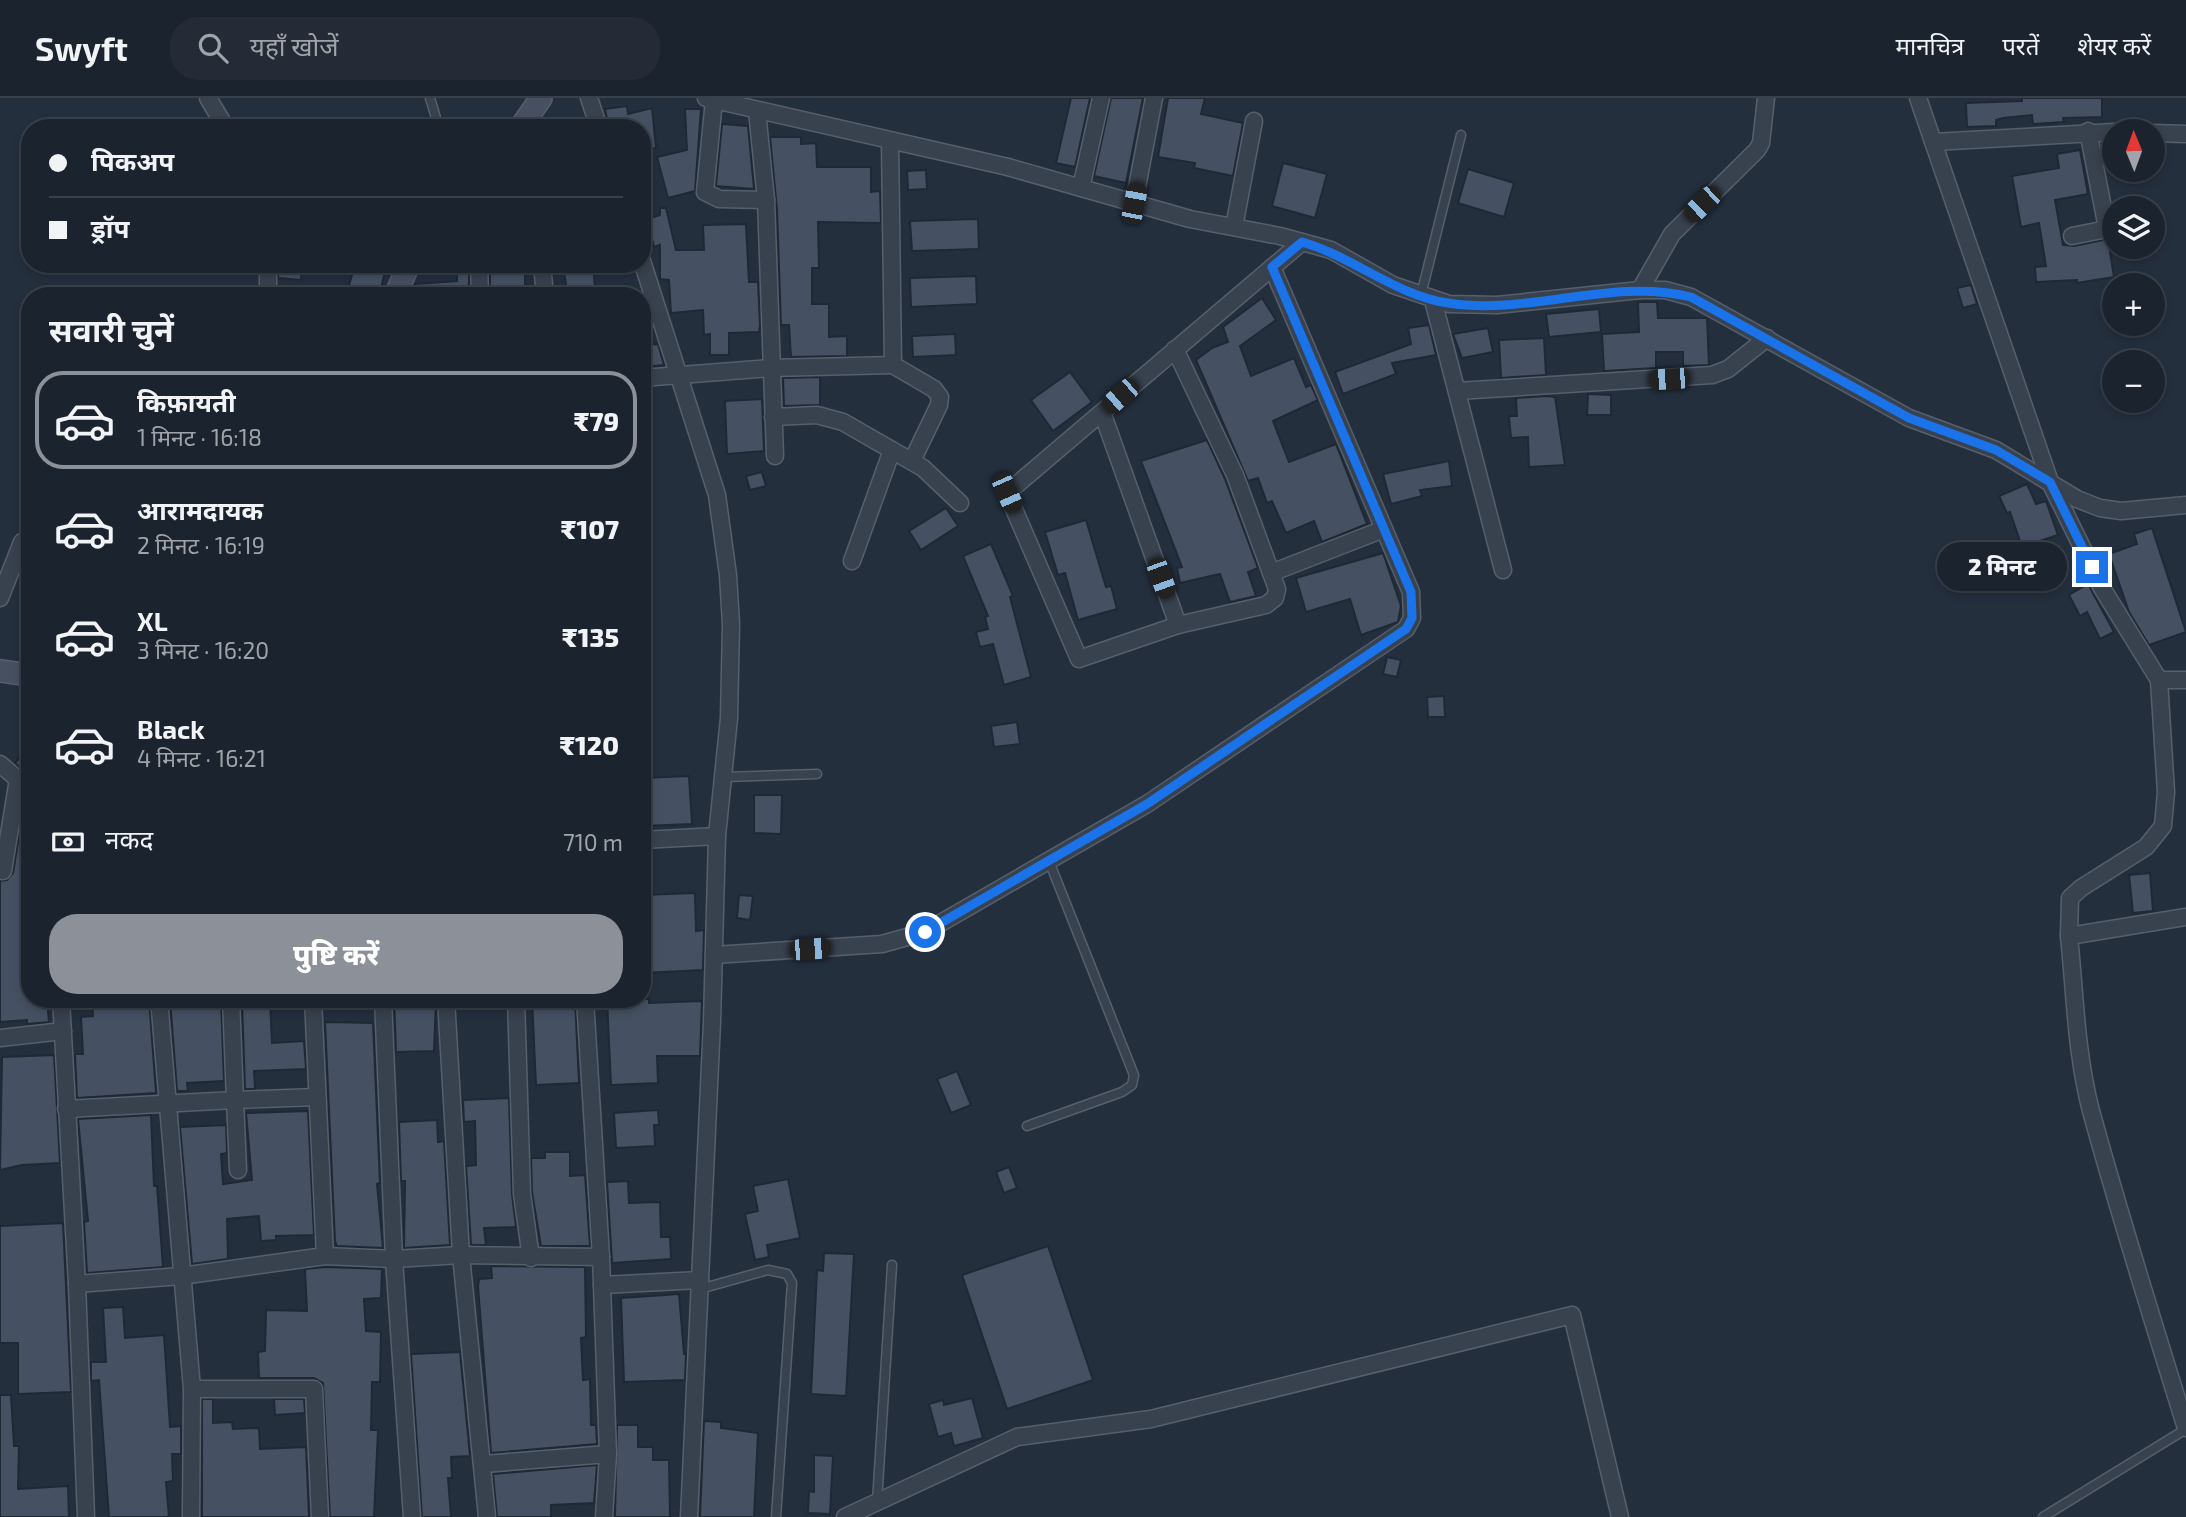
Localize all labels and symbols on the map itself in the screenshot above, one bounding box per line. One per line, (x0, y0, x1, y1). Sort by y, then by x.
north arrow (2102, 119, 2165, 182)
car (1120, 180, 1149, 226)
car (1680, 182, 1725, 226)
car (1648, 367, 1691, 391)
car (1098, 374, 1143, 418)
car (989, 470, 1026, 516)
callout: 2 मिनट (1938, 542, 2068, 592)
route end (2076, 551, 2108, 583)
car (1144, 555, 1179, 601)
route start (909, 916, 941, 948)
car (789, 937, 832, 961)

